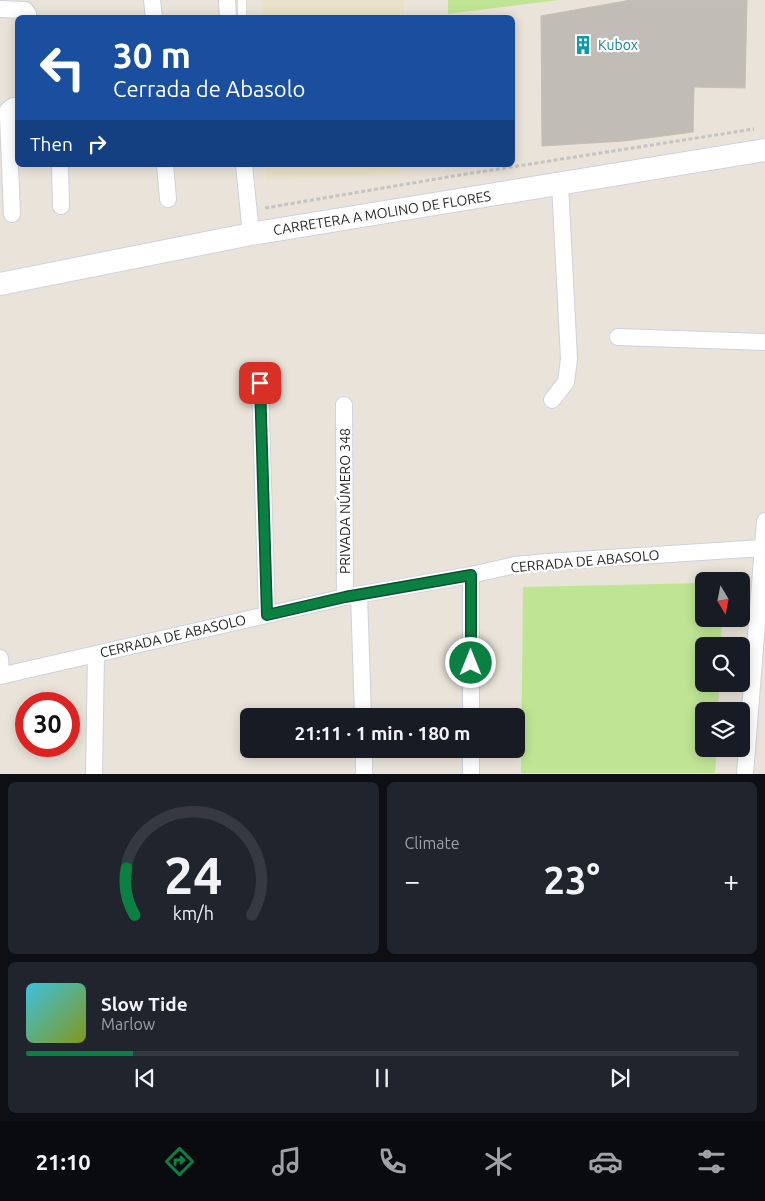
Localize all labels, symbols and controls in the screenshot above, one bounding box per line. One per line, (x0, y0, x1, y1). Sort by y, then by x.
building icon: Kubox (572, 34, 594, 56)
icon: left (30, 35, 95, 100)
text: 30 m (113, 35, 191, 75)
place label: Kubox (598, 37, 638, 53)
text: Cerrada de Abasolo (113, 76, 305, 101)
icon: right (83, 130, 111, 158)
text: Then (30, 133, 73, 155)
street label: CARRETERA A MOLINO DE FLORES (272, 188, 492, 238)
pin (239, 362, 281, 404)
icon: arrive (246, 369, 274, 397)
street label: PRIVADA NÚMERO 348 (336, 428, 353, 574)
street label: CERRADA DE ABASOLO (510, 547, 660, 575)
north arrow (695, 572, 750, 628)
map controls (695, 572, 750, 757)
street label: CERRADA DE ABASOLO (98, 611, 248, 661)
position arrow (444, 636, 496, 688)
button: search (695, 637, 750, 692)
speed limit sign: 30 (15, 692, 80, 757)
button: layers (695, 702, 750, 757)
text: 21:11 · 1 min · 180 m (295, 722, 470, 744)
text: Climate (405, 834, 460, 852)
text: 24 (164, 846, 223, 904)
text: 23° (544, 859, 600, 901)
text: − (405, 865, 420, 896)
text: + (723, 865, 739, 896)
text: km/h (173, 903, 214, 923)
text: Slow Tide (101, 993, 188, 1015)
text: Marlow (101, 1015, 155, 1033)
icon: previous (131, 1064, 159, 1092)
icon: pause (368, 1064, 396, 1092)
icon: next (606, 1064, 634, 1092)
icon: directions (162, 1144, 197, 1179)
icon: music (269, 1144, 304, 1179)
icon: phone (375, 1144, 410, 1179)
icon: climate (481, 1144, 516, 1179)
icon: car (588, 1144, 623, 1179)
icon: filters (694, 1144, 729, 1179)
text: 21:10 (36, 1149, 91, 1174)

